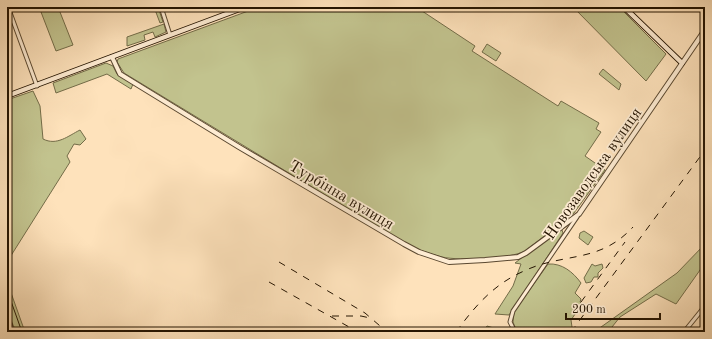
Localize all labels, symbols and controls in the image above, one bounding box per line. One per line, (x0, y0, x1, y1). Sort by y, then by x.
street label: Новозаводська вулиця (542, 105, 645, 243)
street label: Турбінна вулиця (286, 158, 396, 233)
scale bar (566, 295, 660, 321)
text: 200 m (572, 304, 606, 316)

